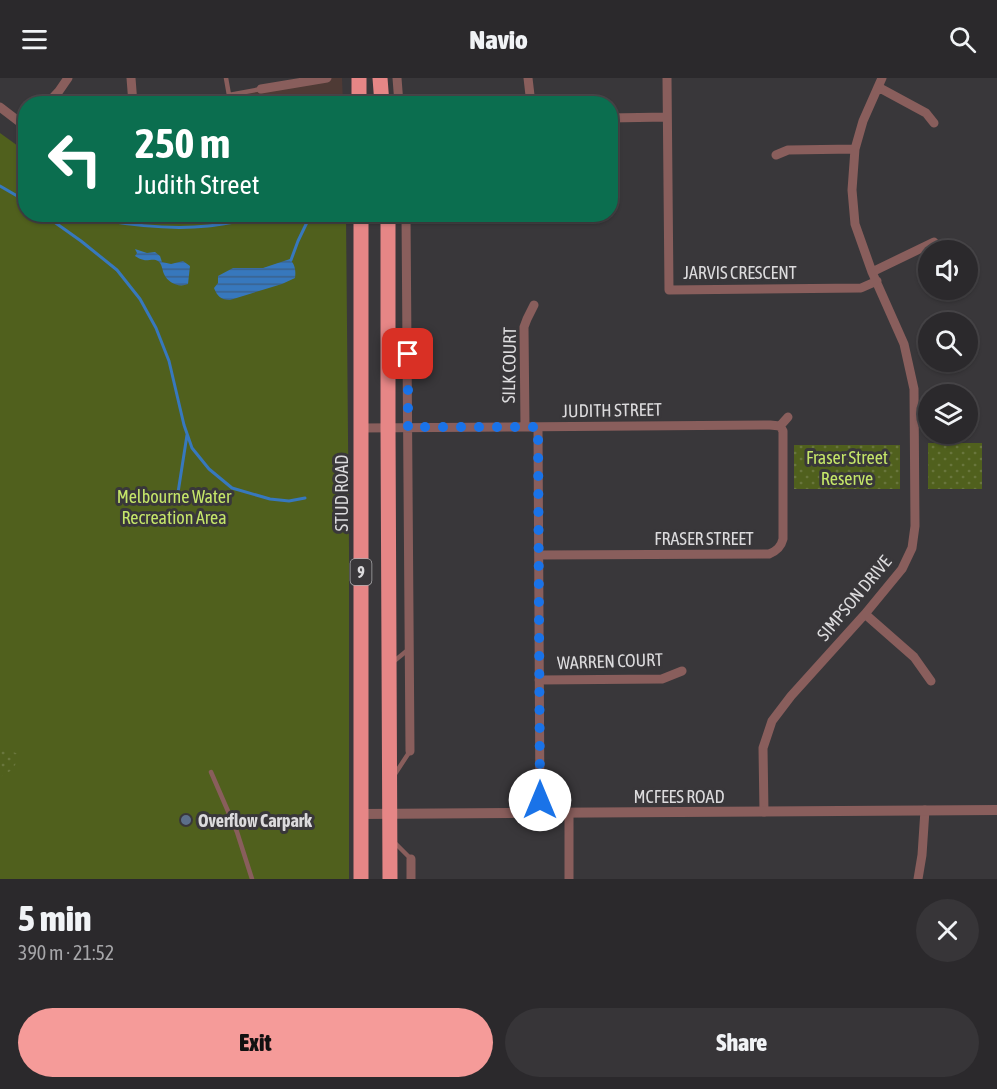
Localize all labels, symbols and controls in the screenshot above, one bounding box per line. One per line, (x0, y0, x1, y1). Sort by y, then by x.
icon: menu (18, 23, 51, 56)
icon: search (946, 23, 979, 56)
text: Navio (469, 24, 528, 55)
text: 250 m (135, 119, 230, 167)
icon: left (36, 120, 114, 198)
text: Judith Street (135, 169, 260, 200)
map controls (918, 240, 978, 444)
button: sound (918, 240, 978, 300)
street label: JARVIS CRESCENT (683, 262, 797, 283)
button: search (918, 312, 978, 372)
street label: SILK COURT (498, 327, 520, 403)
pin (382, 328, 433, 379)
icon: arrive (391, 337, 424, 370)
button: layers (918, 384, 978, 444)
street label: JUDITH STREET (562, 399, 662, 421)
park label: Fraser Street Reserve (806, 447, 888, 489)
street label: STUD ROAD (331, 455, 352, 531)
park label: Melbourne Water Recreation Area (117, 486, 232, 528)
street label: FRASER STREET (654, 528, 754, 549)
street label: SIMPSON DRIVE (812, 551, 896, 645)
road number: 9 (350, 559, 372, 585)
street label: WARREN COURT (557, 649, 663, 673)
position arrow (508, 768, 572, 832)
street label: MCFEES ROAD (633, 786, 725, 807)
place label: Overflow Carpark (198, 810, 313, 831)
marker: Overflow Carpark (179, 813, 193, 827)
text: 5 min (18, 897, 92, 939)
button: close (916, 899, 979, 962)
text: 390 m · 21:52 (18, 941, 114, 964)
button: Exit (18, 1008, 493, 1077)
button: Share (505, 1008, 979, 1077)

